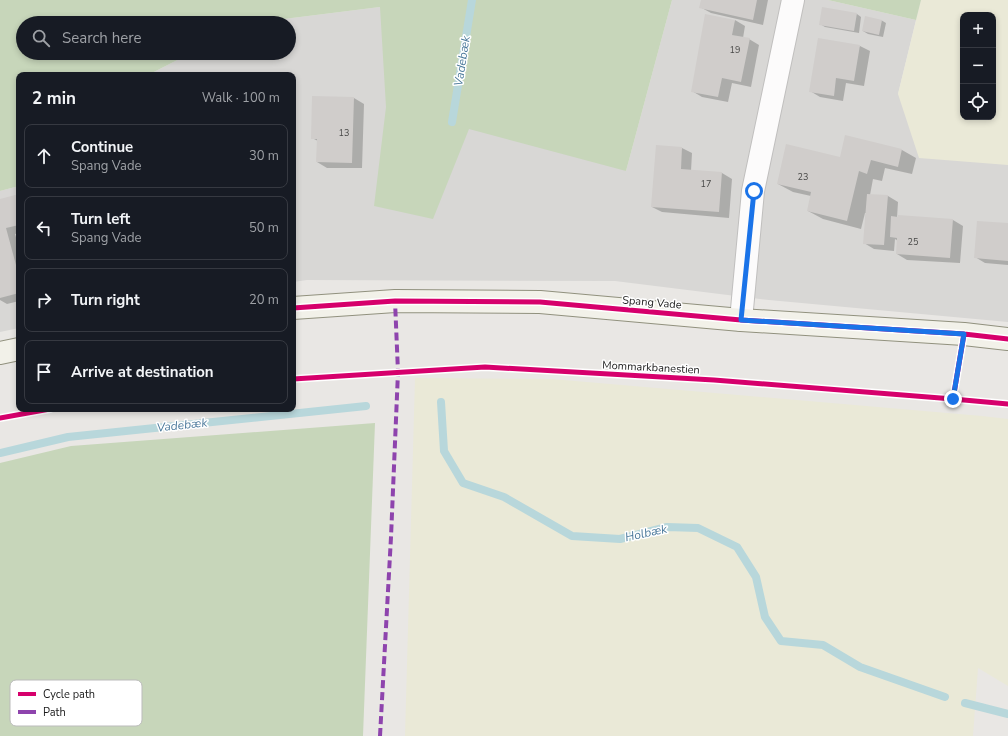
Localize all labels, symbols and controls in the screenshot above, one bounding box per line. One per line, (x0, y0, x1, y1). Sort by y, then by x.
map controls (960, 12, 996, 120)
button: + (960, 12, 996, 48)
search box (16, 16, 296, 60)
icon: search (30, 27, 52, 49)
text: Search here (62, 28, 142, 48)
water label: Vadebæk (450, 34, 474, 87)
house number: 19 (730, 44, 740, 56)
button: − (960, 48, 996, 84)
button: locate (960, 84, 996, 120)
text: 2 min (32, 87, 76, 110)
text: Walk · 100 m (202, 89, 280, 107)
house number: 13 (339, 127, 349, 139)
text: Continue (71, 137, 133, 157)
icon: ahead (33, 145, 55, 167)
text: 30 m (249, 147, 279, 165)
text: Spang Vade (71, 157, 141, 175)
house number: 23 (798, 171, 808, 183)
house number: 17 (701, 178, 711, 190)
route start (745, 182, 763, 200)
text: Turn left (71, 209, 130, 229)
icon: left (33, 217, 55, 239)
text: 50 m (249, 219, 279, 237)
text: Spang Vade (71, 229, 141, 247)
house number: 25 (908, 236, 918, 248)
icon: right (33, 289, 55, 311)
text: Turn right (71, 290, 140, 310)
text: 20 m (249, 291, 279, 309)
street label: Spang Vade (622, 292, 682, 313)
street label: Mommarkbanestien (602, 357, 700, 378)
icon: arrive (33, 361, 55, 383)
text: Arrive at destination (71, 362, 214, 382)
route end (944, 390, 962, 408)
water label: Vadebæk (156, 414, 209, 436)
water label: Holbæk (623, 521, 670, 545)
legend (10, 680, 142, 726)
text: Cycle path (43, 687, 95, 702)
text: Path (43, 705, 66, 720)

